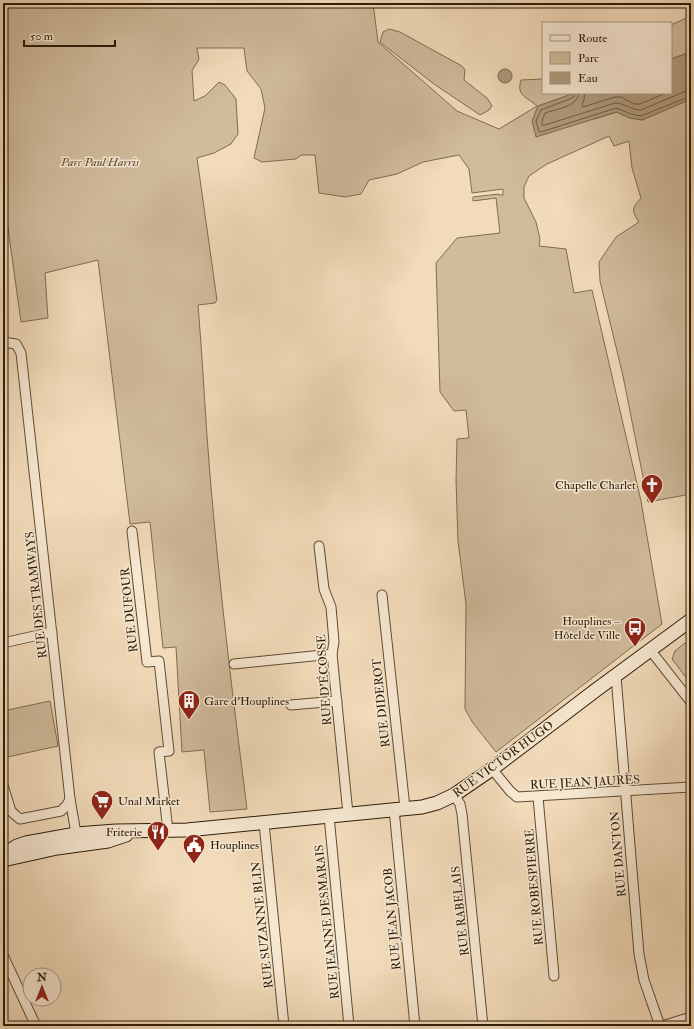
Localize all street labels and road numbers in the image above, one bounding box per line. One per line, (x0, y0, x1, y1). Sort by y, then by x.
street label: RUE DES TRAMWAYS (22, 531, 51, 659)
street label: RUE DUFOUR (118, 566, 141, 653)
street label: RUE D'ÉCOSSE (314, 633, 335, 726)
street label: RUE DIDEROT (369, 658, 394, 748)
street label: RUE VICTOR HUGO (450, 718, 557, 801)
street label: RUE JEAN JAURÈS (530, 772, 640, 793)
street label: RUE DANTON (607, 810, 630, 898)
street label: RUE ROBESPIERRE (522, 828, 547, 946)
street label: RUE JEANNE DESMARAIS (312, 844, 343, 1000)
street label: RUE SUZANNE BLIN (248, 860, 277, 989)
street label: RUE RABELAIS (448, 865, 473, 957)
street label: RUE JEAN JACOB (381, 867, 404, 971)

